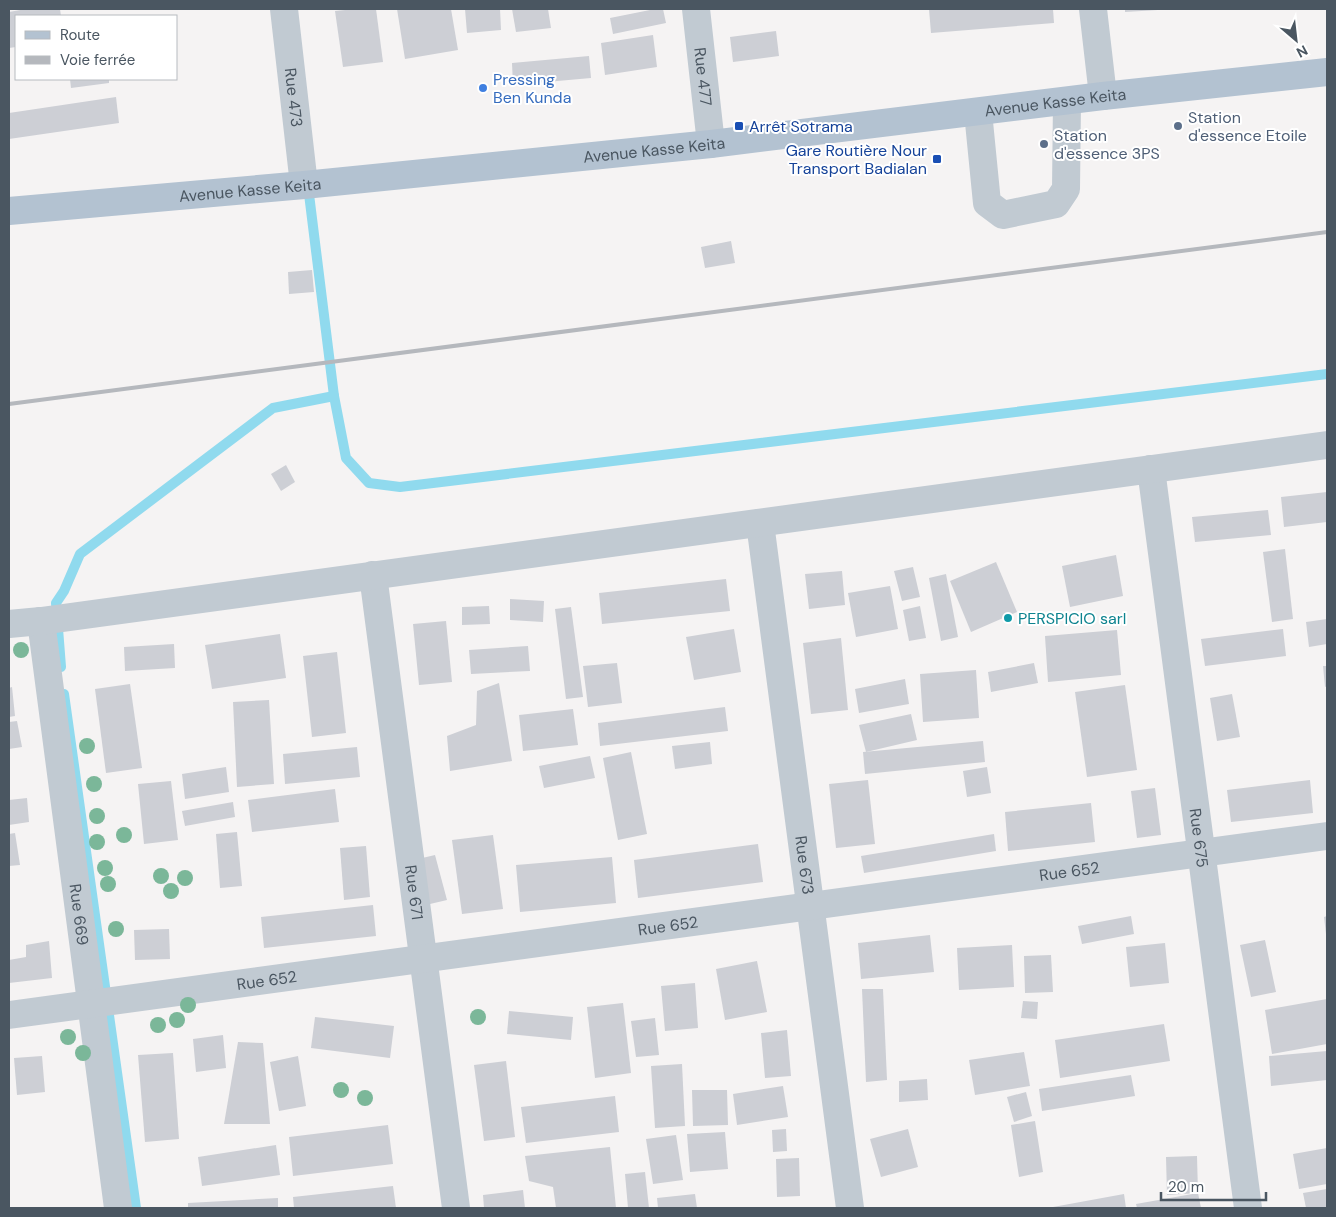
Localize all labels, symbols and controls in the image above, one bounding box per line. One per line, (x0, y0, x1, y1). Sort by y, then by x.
legend (15, 15, 178, 80)
north arrow (1271, 15, 1321, 65)
text: Route (60, 25, 100, 45)
text: N (1293, 41, 1311, 62)
street label: Rue 477 (690, 46, 717, 107)
text: Voie ferrée (60, 50, 135, 70)
street label: Rue 473 (280, 67, 308, 128)
place label: Pressing Ben Kunda (493, 69, 571, 108)
marker: Pressing Ben Kunda (477, 82, 489, 94)
street label: Avenue Kasse Keita (983, 83, 1127, 121)
place label: Station d'essence Etoile (1188, 107, 1307, 146)
place label: Arrêt Sotrama (749, 116, 853, 137)
marker: Arrêt Sotrama (733, 120, 745, 132)
marker: Station d'essence Etoile (1172, 120, 1184, 132)
place label: Station d'essence 3PS (1054, 125, 1160, 164)
street label: Avenue Kasse Keita (582, 132, 726, 167)
marker: Station d'essence 3PS (1038, 138, 1050, 150)
place label: Gare Routière Nour Transport Badialan (786, 140, 927, 179)
marker: Gare Routière Nour Transport Badialan (931, 153, 943, 165)
street label: Avenue Kasse Keita (178, 173, 322, 206)
place label: PERSPICIO sarl (1018, 608, 1126, 629)
marker: PERSPICIO sarl (1002, 612, 1014, 624)
street label: Rue 675 (1185, 807, 1214, 869)
street label: Rue 673 (791, 834, 819, 896)
street label: Rue 652 (1038, 857, 1101, 885)
street label: Rue 671 (401, 864, 429, 921)
street label: Rue 669 (65, 882, 94, 947)
street label: Rue 652 (637, 911, 699, 940)
street label: Rue 652 (235, 966, 298, 994)
scale bar (1161, 1170, 1266, 1202)
text: 20 m (1168, 1177, 1204, 1197)

